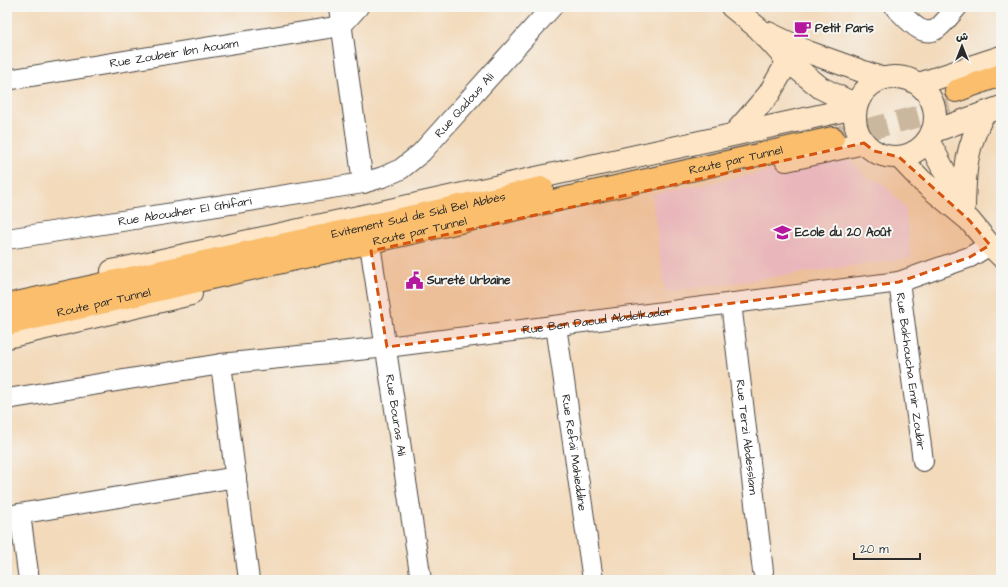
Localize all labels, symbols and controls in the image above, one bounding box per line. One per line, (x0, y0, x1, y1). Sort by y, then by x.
cafe icon: Petit Paris (792, 18, 812, 38)
place label: Petit Paris (815, 20, 874, 37)
north arrow (942, 26, 982, 66)
text: ش (956, 29, 968, 44)
street label: Rue Zoubeir Ibn Aouam (108, 34, 240, 72)
street label: Rue Qadous Ali (430, 69, 498, 141)
street label: Route par Tunnel (687, 141, 784, 179)
street label: Evitement Sud de Sidi Bel Abbès (329, 188, 507, 242)
street label: Rue Aboudher El Ghifari (117, 192, 253, 230)
street label: Route par Tunnel (371, 212, 468, 250)
school or university icon: Ecole du 20 Août (772, 222, 792, 242)
place label: Ecole du 20 Août (795, 224, 891, 241)
public building icon: Sureté Urbaine (404, 270, 424, 290)
place label: Sureté Urbaine (426, 272, 511, 289)
street label: Route par Tunnel (55, 283, 152, 321)
street label: Rue Bakhoucha Emir Zoubir (892, 292, 930, 451)
street label: Rue Ben Daoud Abdelkader (521, 302, 674, 338)
street label: Rue Bouras Ali (381, 373, 411, 457)
street label: Rue Terzi Abdesslam (732, 379, 762, 496)
street label: Rue Refaï Mahieddine (558, 393, 591, 513)
scale bar (854, 535, 920, 561)
text: 20 m (860, 541, 889, 558)

